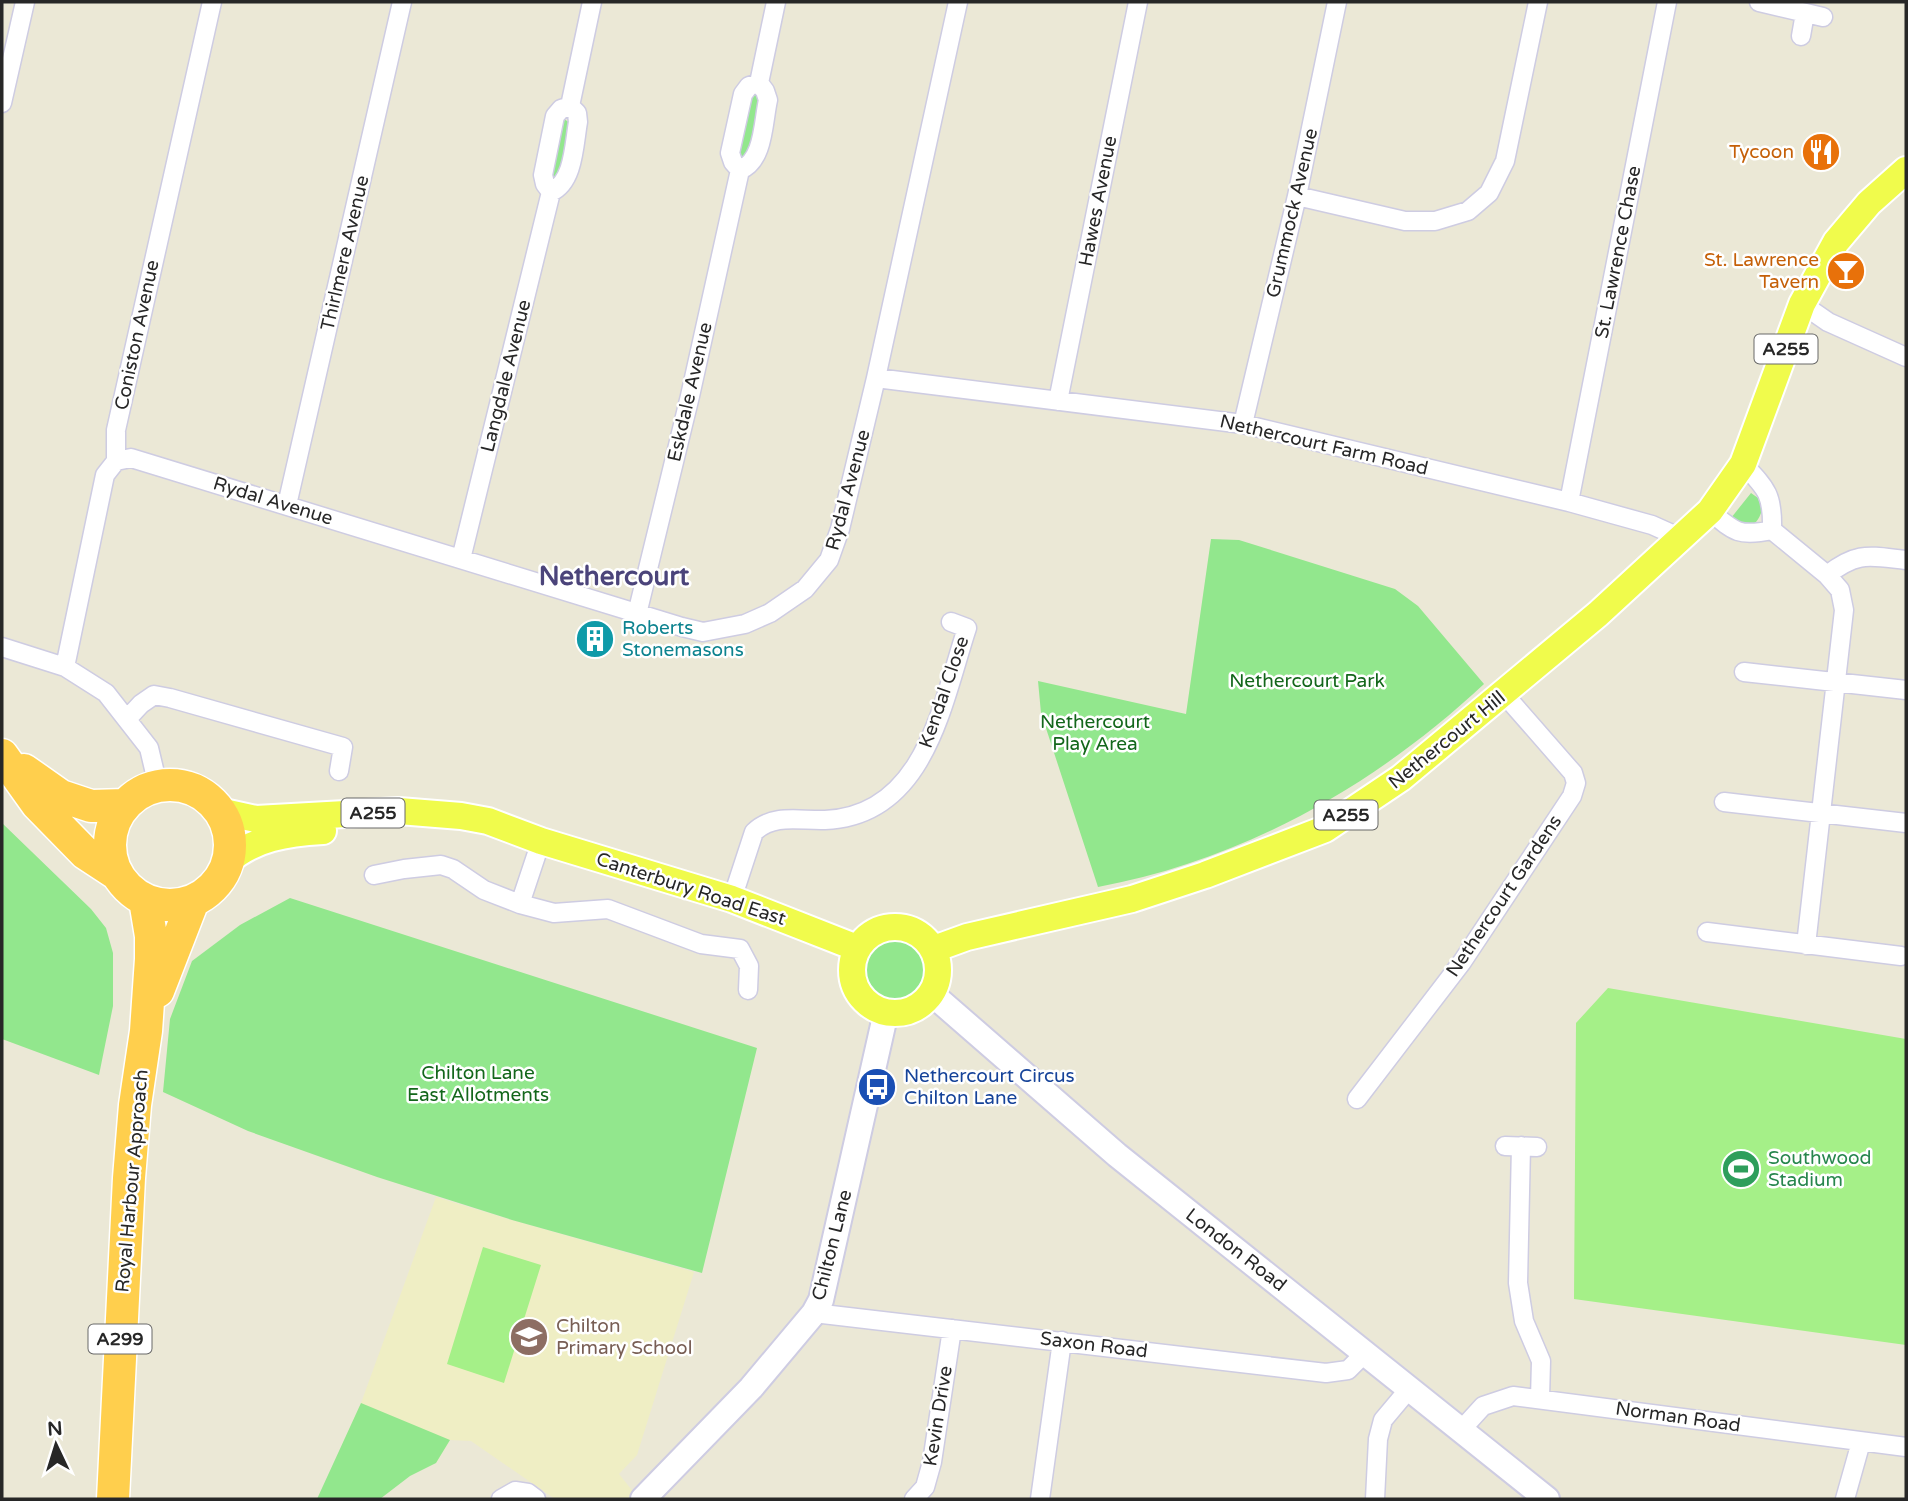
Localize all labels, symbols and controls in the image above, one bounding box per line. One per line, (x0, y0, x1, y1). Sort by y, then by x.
street label: Grummock Avenue (1262, 126, 1322, 300)
restaurant icon: Tycoon (1800, 131, 1842, 173)
street label: Hawes Avenue (1075, 134, 1121, 268)
place label: Tycoon (1729, 141, 1794, 163)
street label: St. Lawrence Chase (1590, 164, 1646, 340)
street label: Thirlmere Avenue (316, 173, 374, 333)
place label: St. Lawrence Tavern (1704, 249, 1819, 293)
bar icon: St. Lawrence Tavern (1825, 250, 1867, 292)
street label: Coniston Avenue (110, 258, 164, 412)
street label: Langdale Avenue (476, 298, 536, 454)
street label: Eskdale Avenue (663, 320, 717, 464)
road number: A255 (1754, 334, 1817, 363)
street label: Nethercourt Farm Road (1218, 410, 1430, 480)
street label: Rydal Avenue (821, 427, 875, 553)
street label: Rydal Avenue (211, 472, 335, 530)
district label: Nethercourt (539, 561, 689, 592)
place label: Roberts Stonemasons (622, 617, 744, 661)
building icon: Roberts Stonemasons (574, 618, 616, 660)
street label: Kendal Close (915, 633, 973, 751)
park label: Nethercourt Park (1229, 670, 1385, 692)
street label: Nethercourt Hill (1384, 686, 1510, 794)
park label: Nethercourt Play Area (1040, 711, 1150, 755)
road number: A255 (342, 798, 404, 828)
road number: A255 (1314, 800, 1378, 830)
street label: Nethercourt Gardens (1442, 811, 1566, 981)
street label: Canterbury Road East (593, 848, 789, 930)
park label: Chilton Lane East Allotments (407, 1062, 549, 1106)
place label: Nethercourt Circus Chilton Lane (904, 1065, 1075, 1109)
bus stop icon: Nethercourt Circus Chilton Lane (856, 1066, 898, 1108)
street label: Royal Harbour Approach (111, 1068, 153, 1294)
place label: Southwood Stadium (1768, 1147, 1872, 1191)
sports icon: Southwood Stadium (1720, 1148, 1762, 1190)
street label: Chilton Lane (808, 1187, 856, 1303)
street label: London Road (1181, 1204, 1291, 1296)
place label: Chilton Primary School (556, 1315, 692, 1359)
school or university icon: Chilton Primary School (508, 1316, 550, 1358)
road number: A299 (88, 1324, 152, 1354)
street label: Saxon Road (1039, 1327, 1149, 1363)
street label: Kevin Drive (919, 1364, 957, 1468)
street label: Norman Road (1614, 1397, 1742, 1437)
north arrow (21, 1410, 91, 1480)
text: N (47, 1418, 63, 1441)

